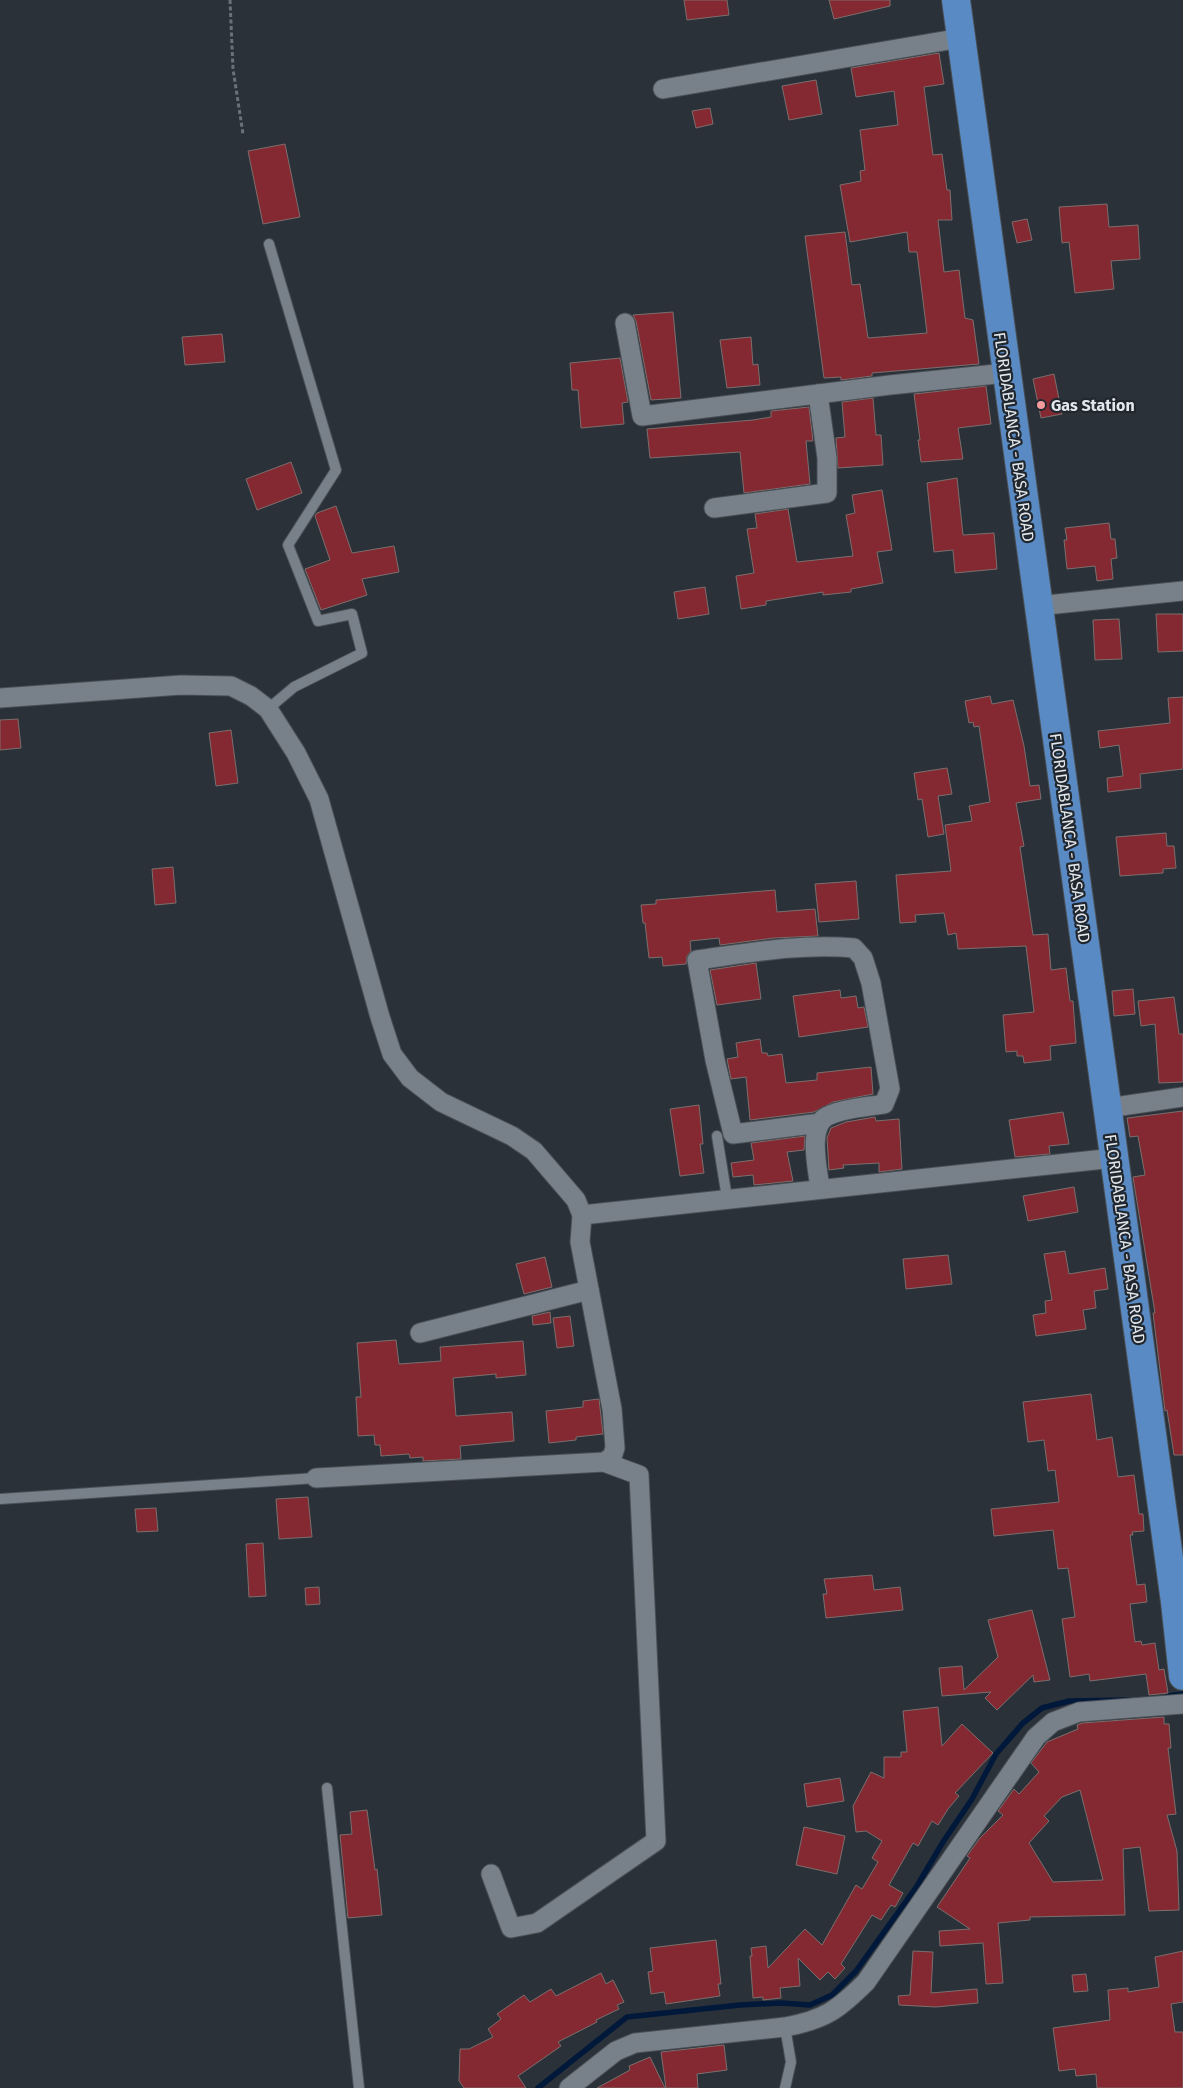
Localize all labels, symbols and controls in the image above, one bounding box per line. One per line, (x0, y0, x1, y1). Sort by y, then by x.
street label: FLORIDABLANCA - BASA ROAD (990, 331, 1038, 543)
place label: Gas Station (1051, 396, 1135, 415)
marker: Gas Station (1035, 399, 1047, 411)
street label: FLORIDABLANCA - BASA ROAD (1046, 732, 1094, 944)
street label: FLORIDABLANCA - BASA ROAD (1101, 1133, 1149, 1345)

